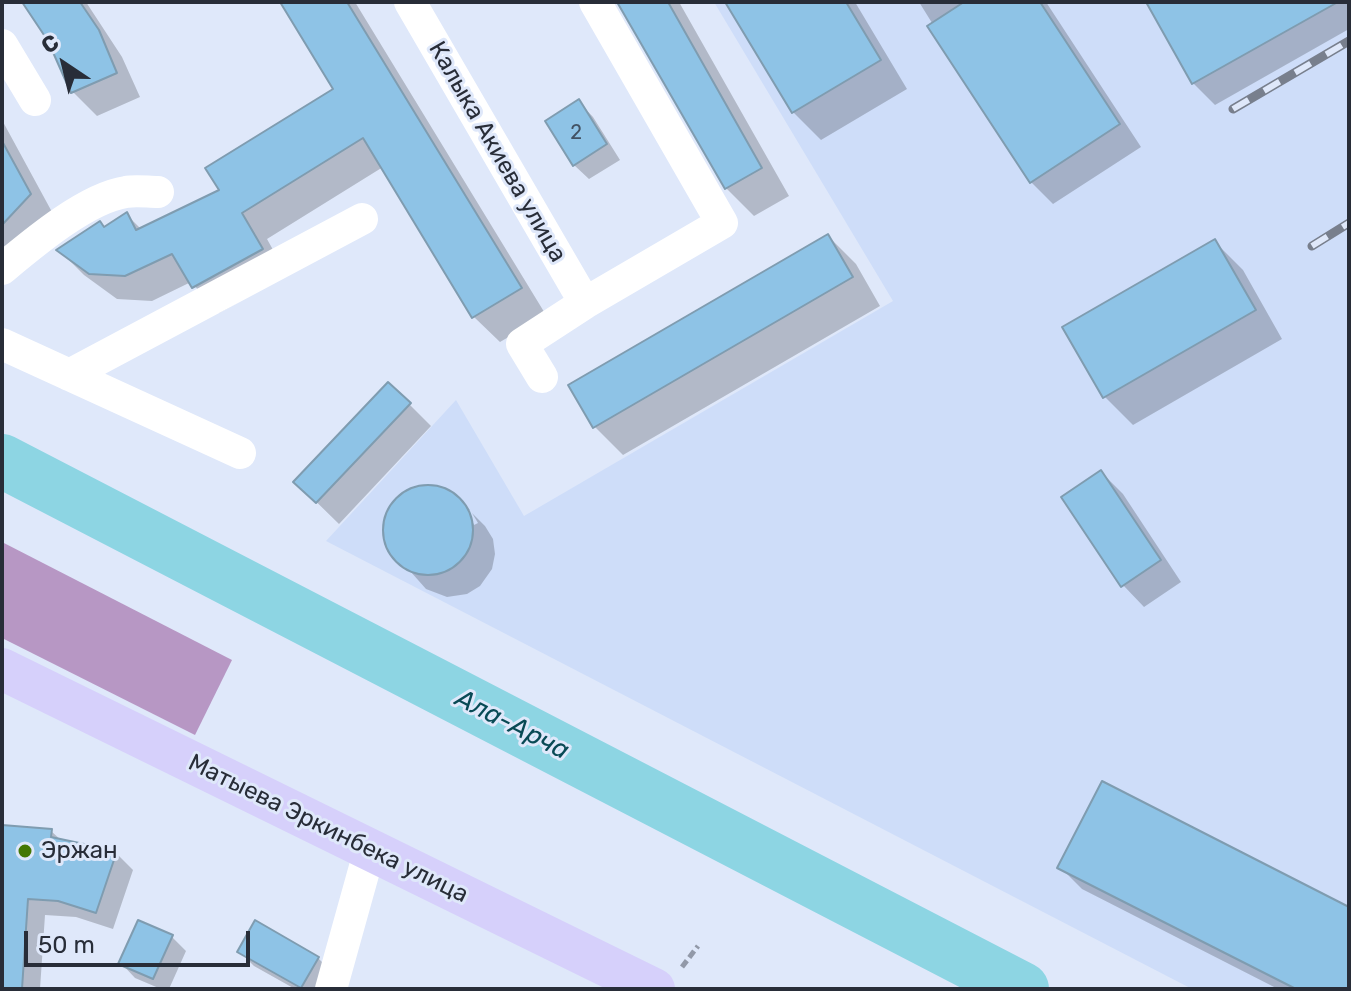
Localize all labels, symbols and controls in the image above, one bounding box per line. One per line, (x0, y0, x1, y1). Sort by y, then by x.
north arrow (24, 24, 104, 104)
text: С (36, 28, 64, 59)
street label: Калыка Акиева улица (422, 36, 572, 268)
house number: 2 (570, 121, 582, 145)
water label: Ала-Арча (450, 683, 574, 767)
street label: Матыева Эркинбека улица (183, 749, 473, 909)
place label: Эржан (41, 837, 118, 865)
marker: Эржан (16, 842, 34, 860)
scale bar (28, 915, 254, 965)
text: 50 m (38, 931, 95, 959)

